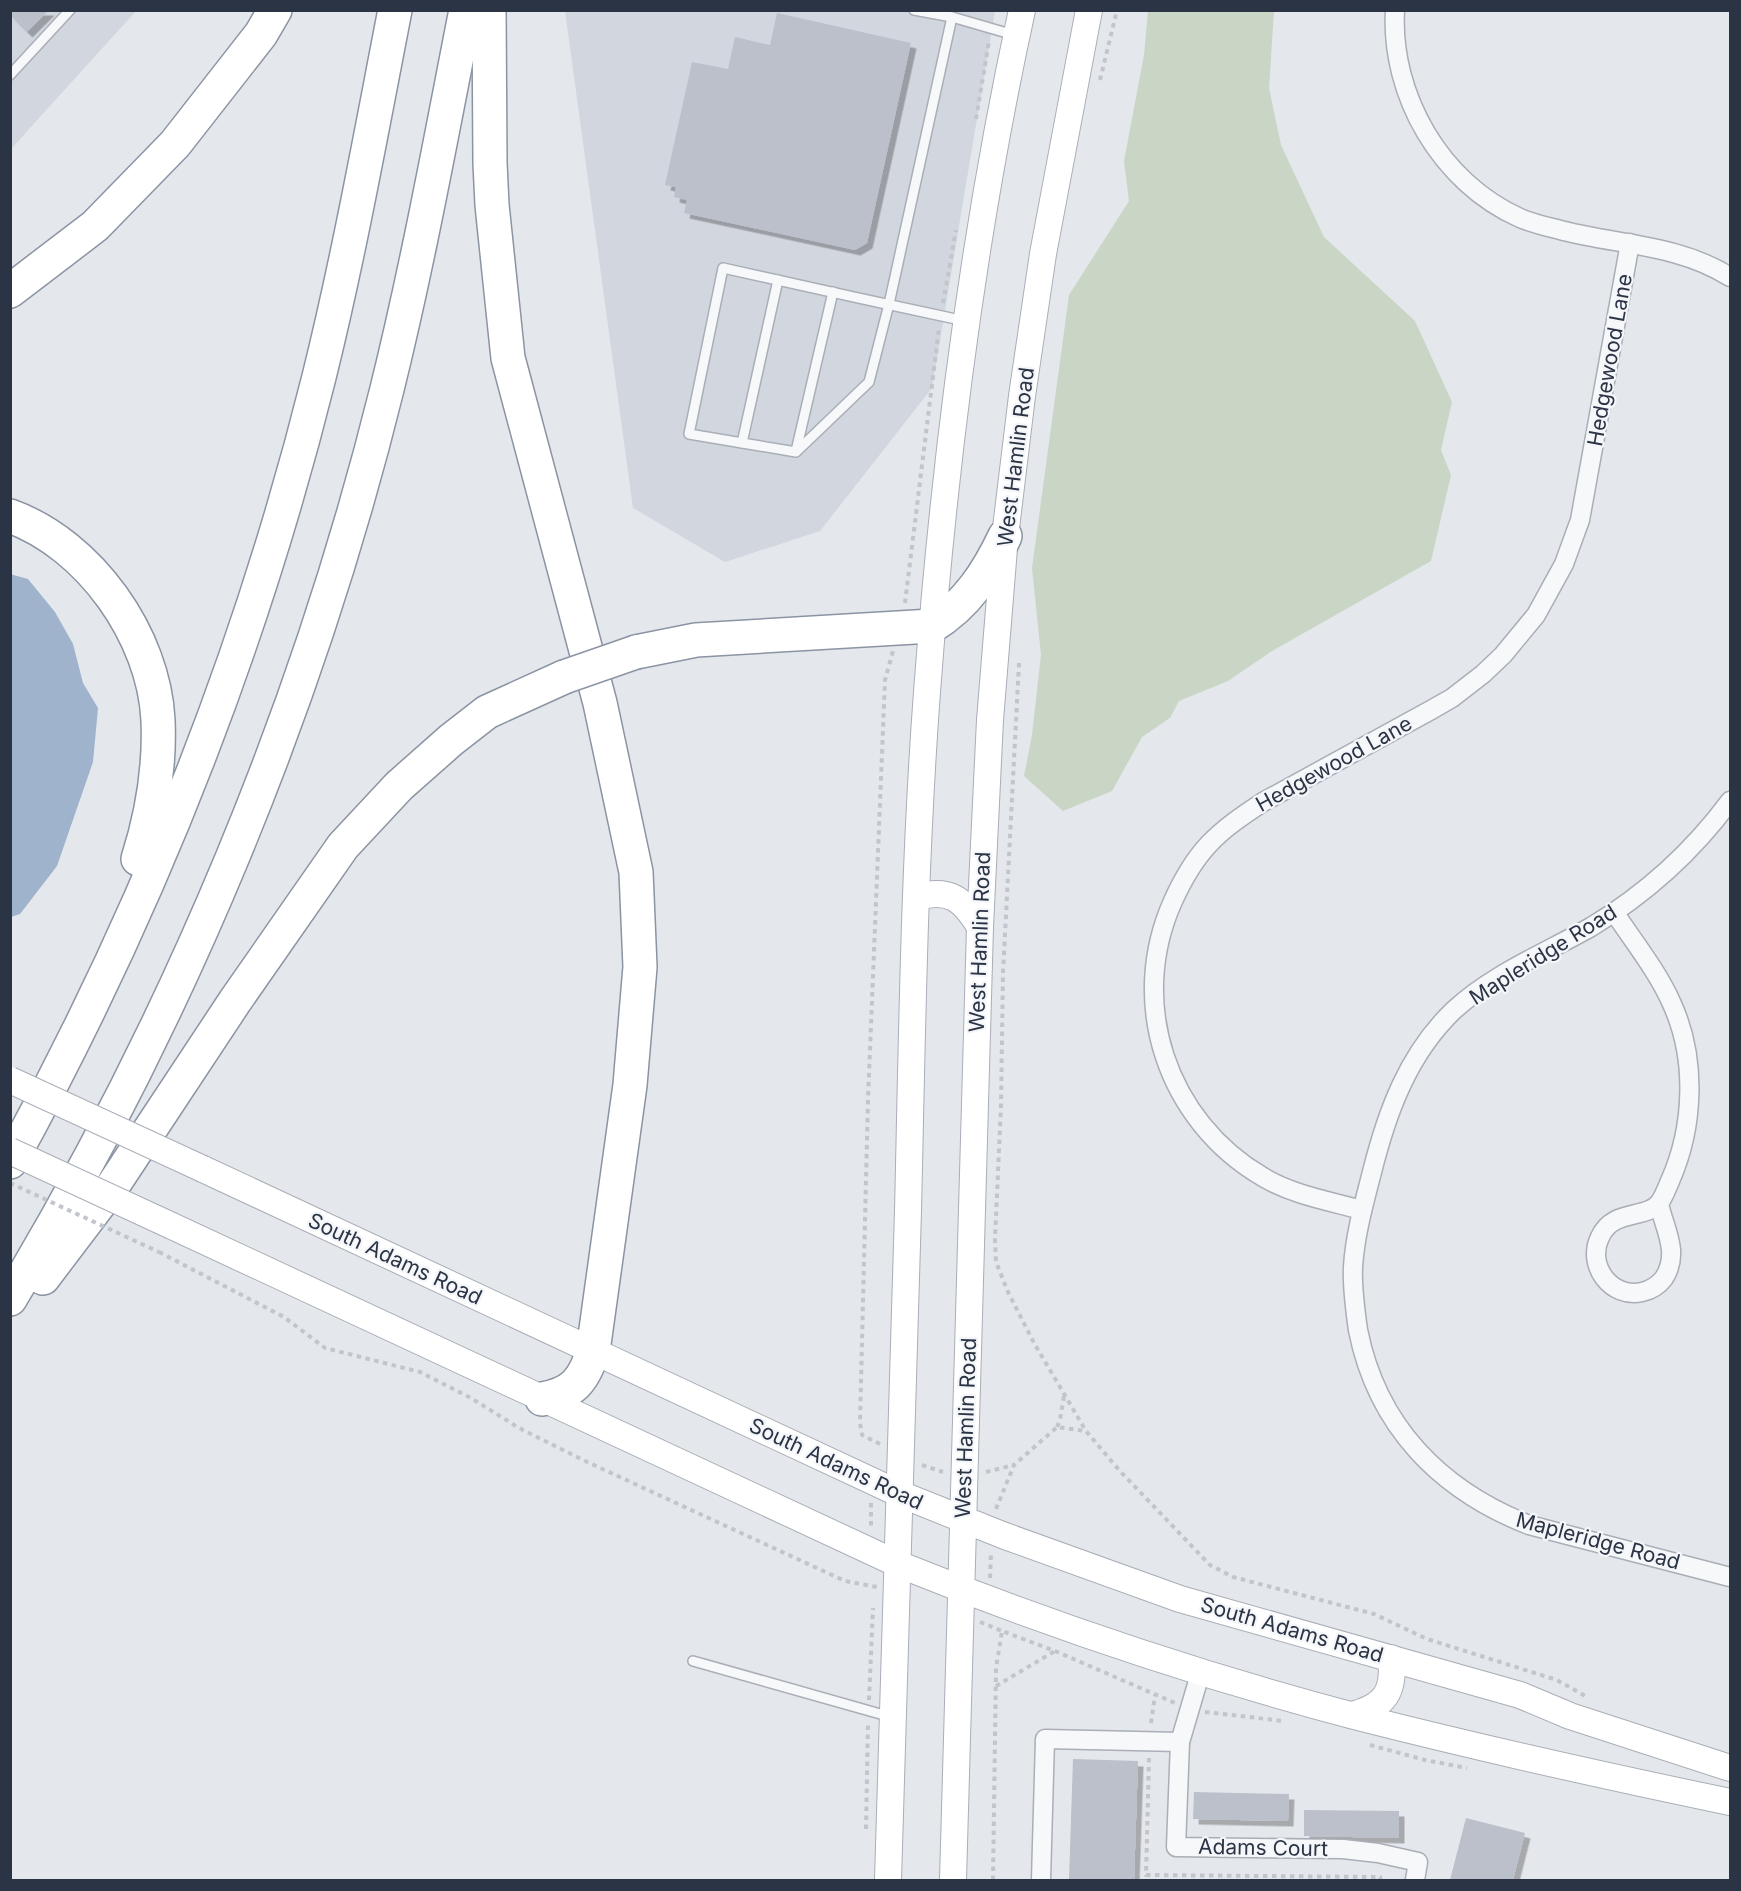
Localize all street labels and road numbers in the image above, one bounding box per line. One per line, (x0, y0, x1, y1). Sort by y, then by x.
street label: Hedgewood Lane (1582, 272, 1637, 448)
street label: West Hamlin Road (992, 366, 1039, 548)
street label: Hedgewood Lane (1251, 710, 1416, 817)
street label: West Hamlin Road (964, 851, 995, 1033)
street label: Mapleridge Road (1465, 899, 1621, 1010)
street label: South Adams Road (304, 1207, 486, 1310)
street label: West Hamlin Road (950, 1337, 981, 1519)
street label: South Adams Road (745, 1412, 927, 1515)
street label: Mapleridge Road (1513, 1507, 1683, 1574)
street label: South Adams Road (1198, 1591, 1386, 1668)
street label: Adams Court (1198, 1834, 1328, 1861)

